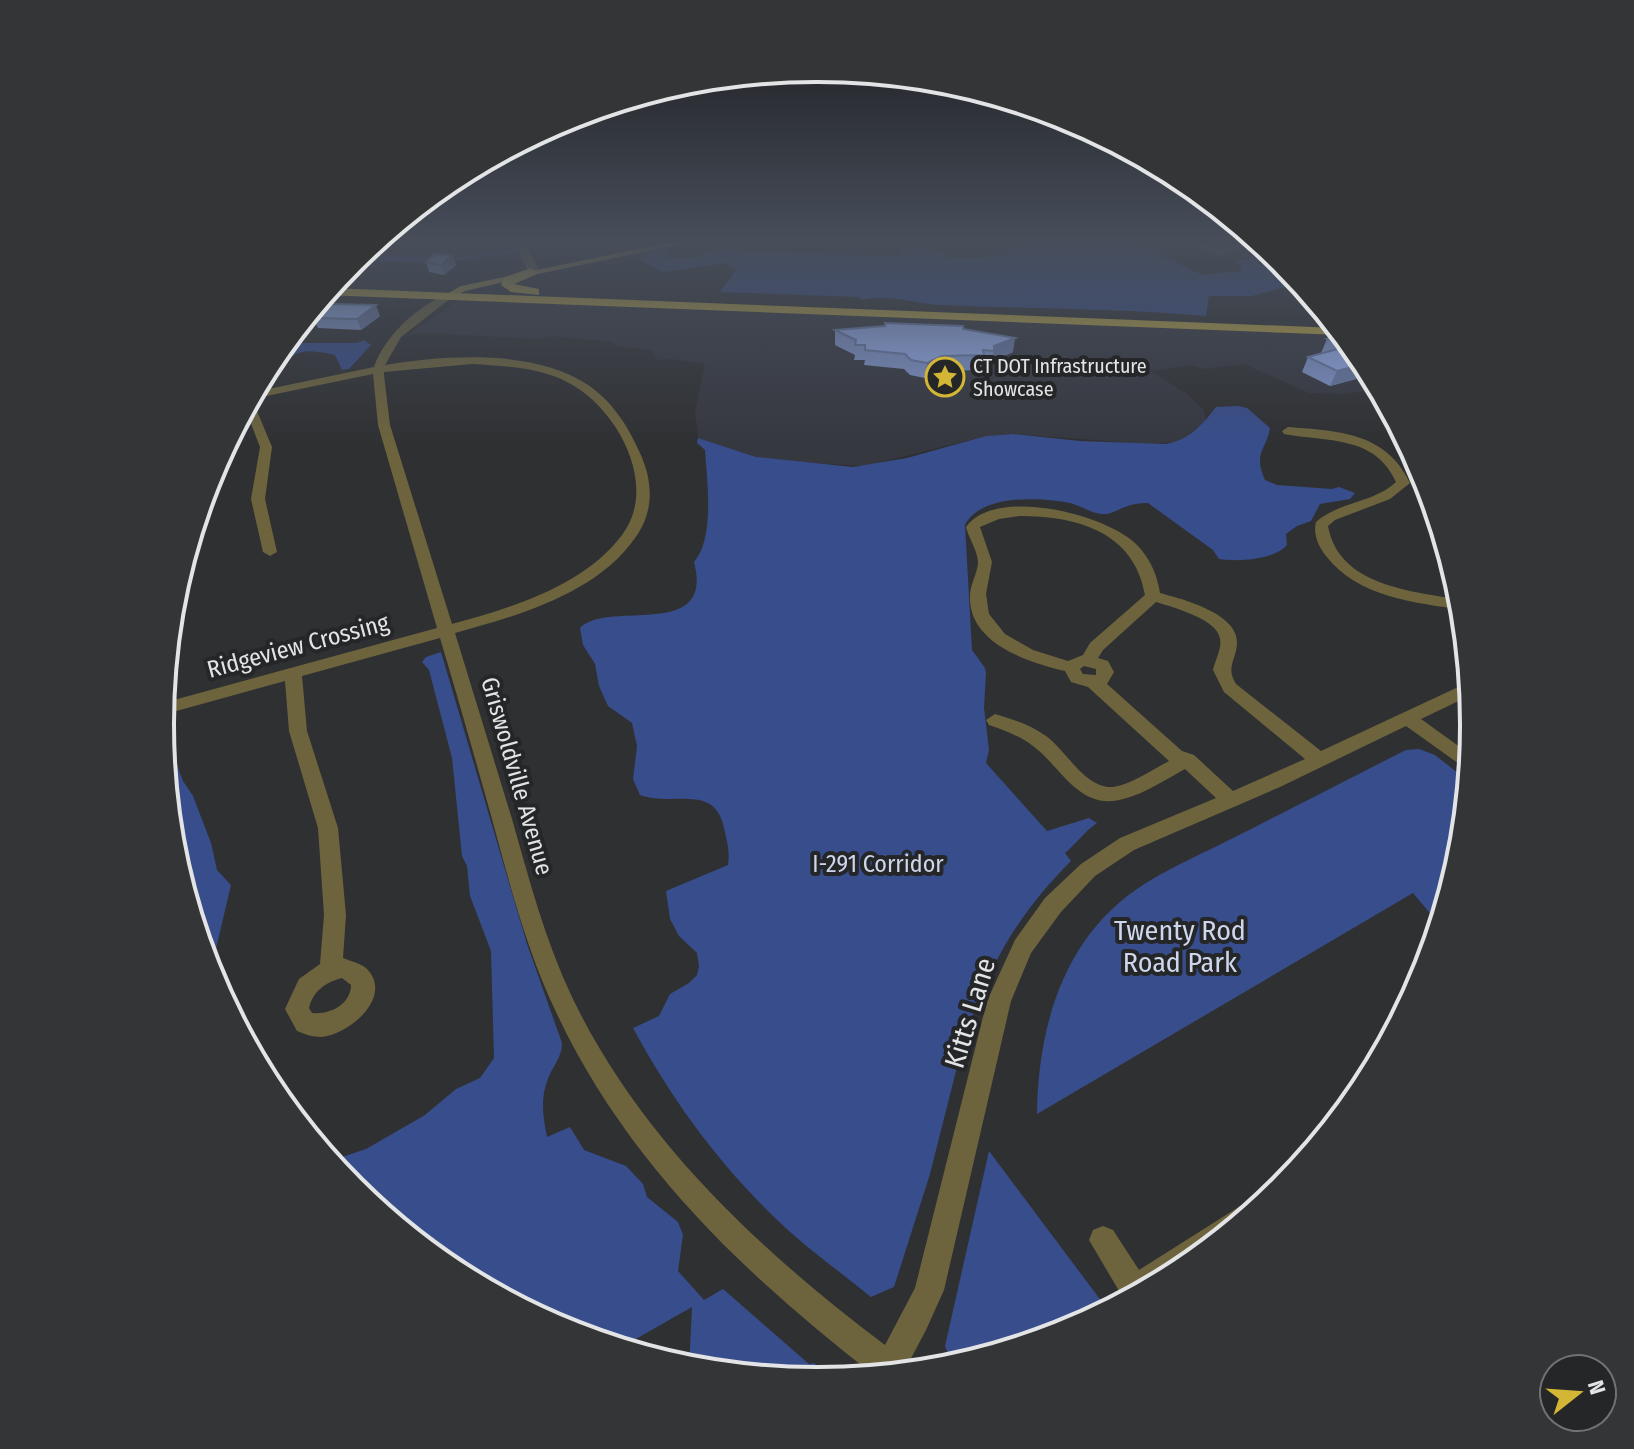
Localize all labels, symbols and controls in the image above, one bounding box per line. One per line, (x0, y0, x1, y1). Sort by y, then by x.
place label: CT DOT Infrastructure Showcase (973, 354, 1147, 401)
place icon: CT DOT Infrastructure Showcase (924, 356, 966, 398)
street label: Ridgeview Crossing (204, 608, 393, 684)
street label: Griswoldville Avenue (475, 674, 559, 878)
park label: I-291 Corridor (812, 850, 944, 878)
park label: Twenty Rod Road Park (1114, 914, 1246, 979)
street label: Kitts Lane (938, 954, 1002, 1072)
north arrow (1538, 1353, 1618, 1433)
text: N (1582, 1377, 1611, 1398)

